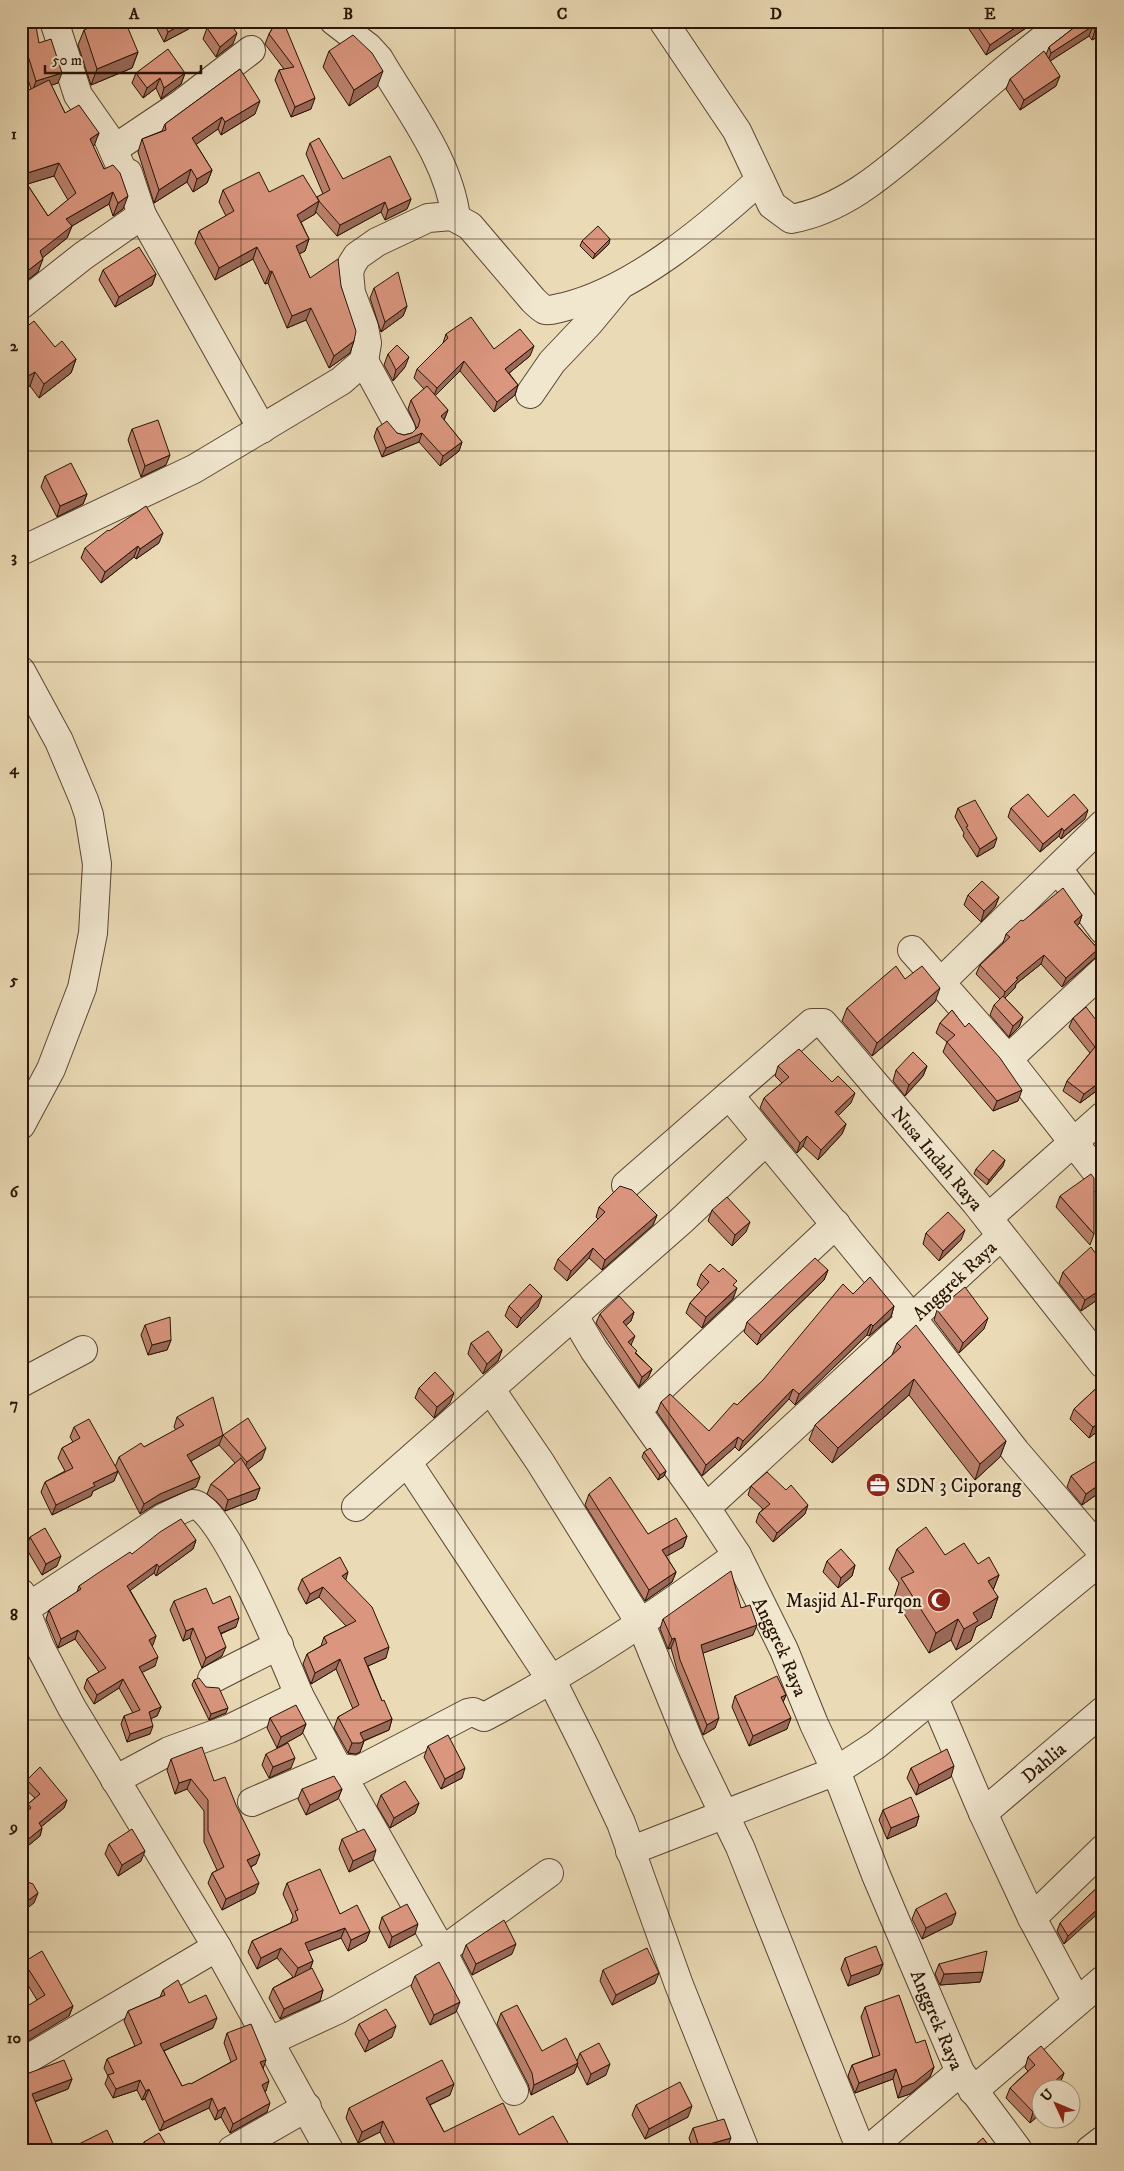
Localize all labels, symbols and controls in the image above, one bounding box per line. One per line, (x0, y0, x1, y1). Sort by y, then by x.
text: A (128, 4, 140, 24)
text: B (343, 4, 353, 24)
text: C (557, 4, 567, 24)
text: D (770, 4, 782, 24)
text: E (984, 4, 996, 24)
scale bar (45, 42, 201, 74)
text: 50 m (52, 51, 82, 70)
text: 1 (11, 124, 17, 144)
text: 2 (10, 336, 19, 356)
text: 3 (11, 547, 17, 567)
text: 4 (8, 759, 19, 779)
text: 5 (9, 970, 18, 990)
street label: Nusa Indah Raya (886, 1102, 988, 1216)
text: 6 (10, 1182, 20, 1202)
street label: Anggrek Raya (908, 1236, 1002, 1326)
text: 7 (10, 1394, 18, 1414)
office icon: SDN 3 Ciporang (865, 1472, 891, 1498)
place label: SDN 3 Ciporang (896, 1475, 1022, 1498)
mosque icon: Masjid Al-Furqon (926, 1587, 952, 1613)
place label: Masjid Al-Furqon (786, 1590, 922, 1614)
street label: Anggrek Raya (747, 1594, 812, 1700)
text: 8 (10, 1605, 18, 1625)
street label: Dahlia (1017, 1738, 1071, 1788)
text: 9 (9, 1817, 18, 1837)
street label: Anggrek Raya (905, 1967, 968, 2074)
text: 10 (7, 2028, 22, 2048)
north arrow (1032, 2078, 1082, 2128)
text: U (1037, 2085, 1058, 2106)

